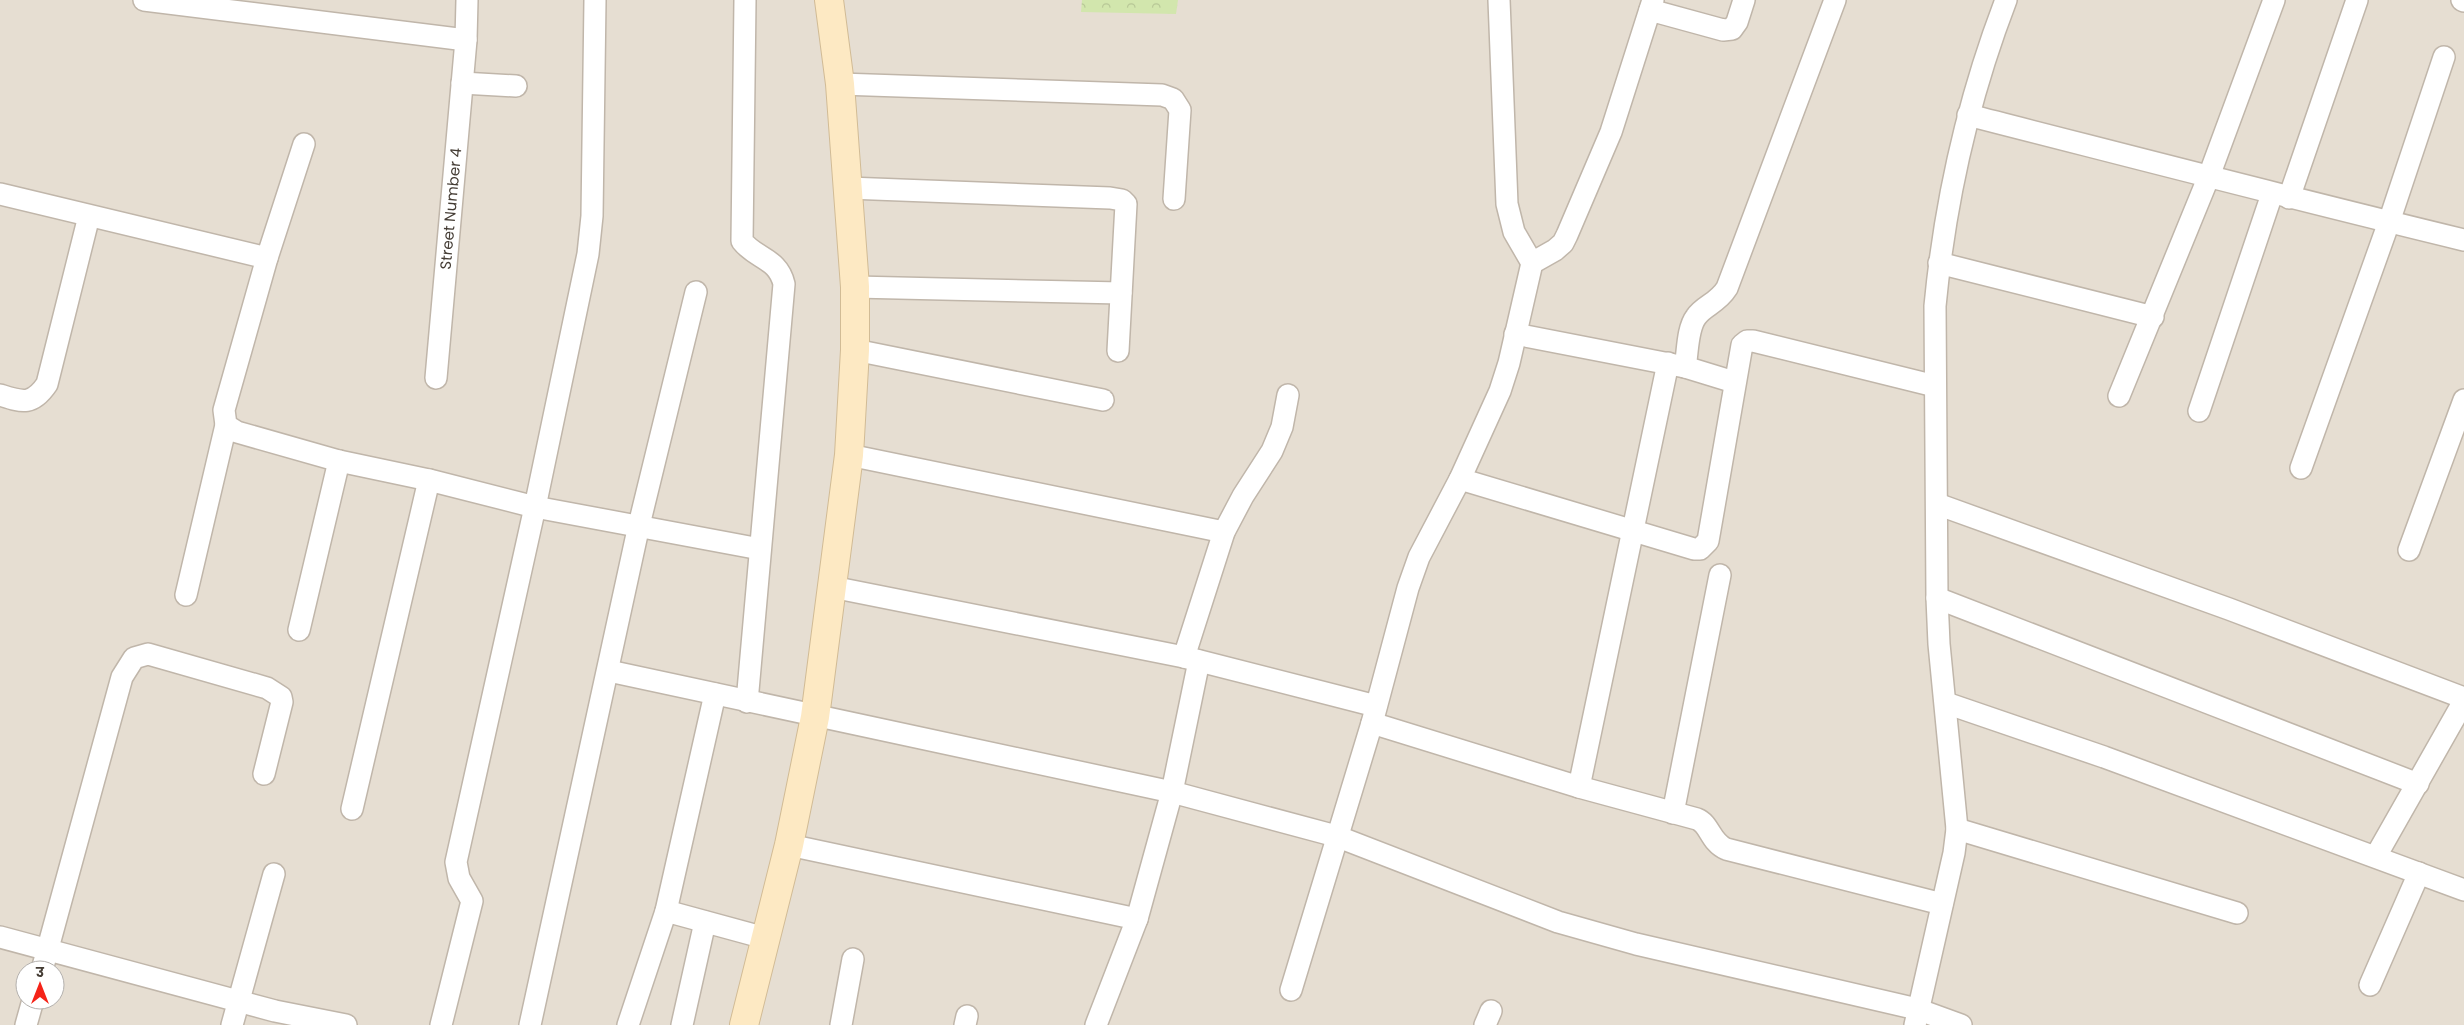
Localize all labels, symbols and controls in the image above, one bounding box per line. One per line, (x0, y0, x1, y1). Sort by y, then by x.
street label: Street Number 4 (435, 147, 466, 270)
north arrow (15, 960, 65, 1010)
text: उ (35, 962, 45, 982)

